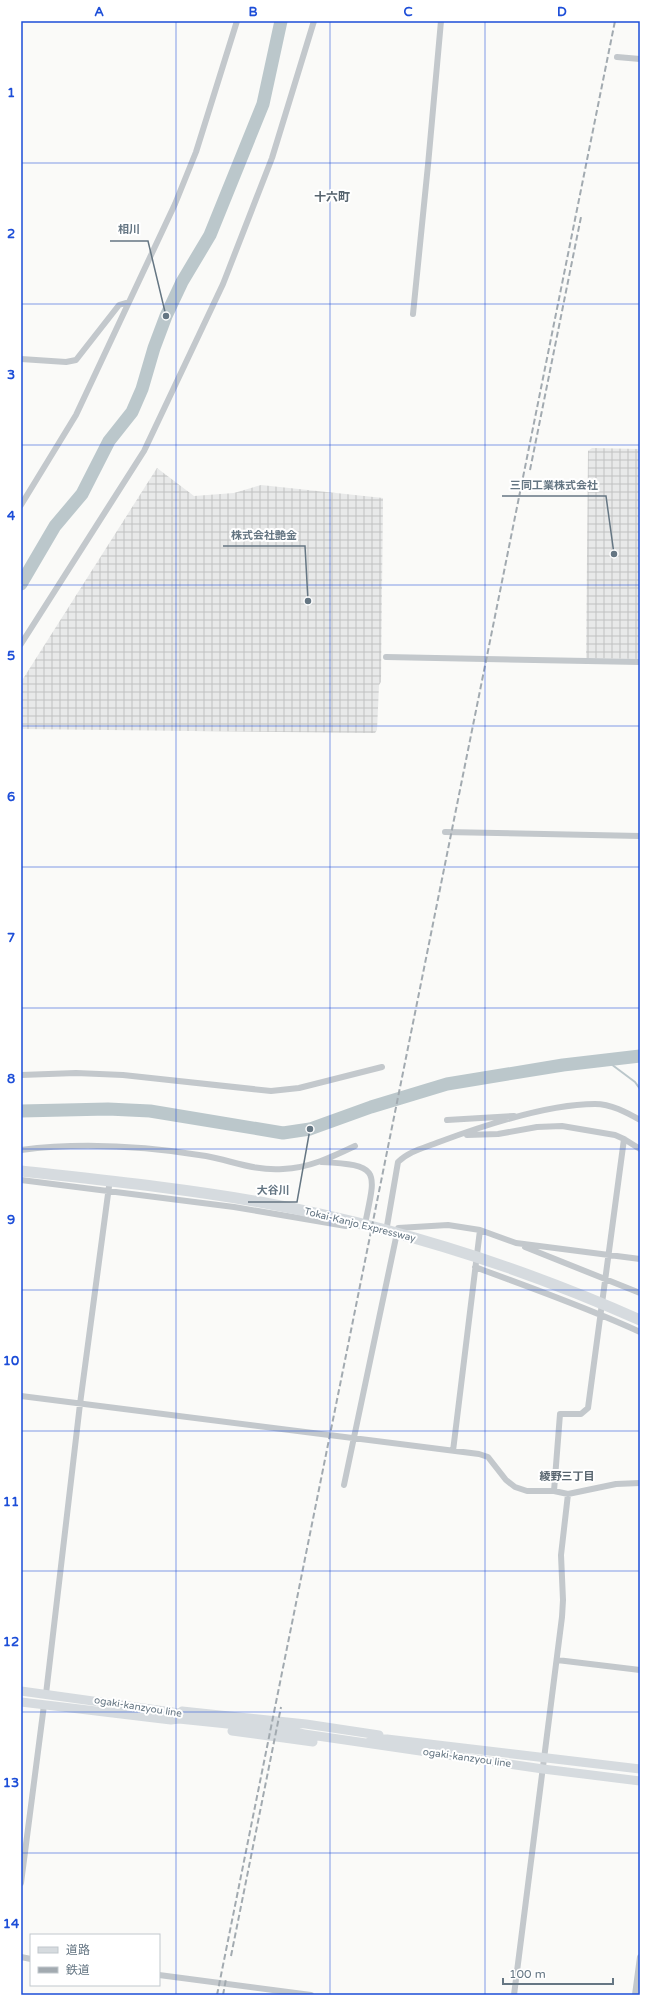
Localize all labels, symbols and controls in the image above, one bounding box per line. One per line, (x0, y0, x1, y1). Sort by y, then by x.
text: A (94, 4, 104, 20)
text: B (248, 4, 258, 20)
text: C (403, 4, 413, 20)
text: D (557, 4, 567, 20)
text: 1 (7, 85, 15, 101)
district label: 十六町 (314, 190, 350, 204)
callout: 相川 (110, 218, 148, 241)
text: 相川 (118, 223, 140, 236)
text: 2 (7, 226, 15, 242)
text: 3 (7, 367, 15, 383)
callout: 三同工業株式会社 (502, 473, 606, 496)
text: 三同工業株式会社 (510, 479, 598, 492)
text: 4 (7, 508, 16, 524)
callout: 株式会社艶金 (223, 523, 305, 546)
text: 株式会社艶金 (231, 529, 297, 542)
text: 5 (7, 648, 15, 664)
text: 6 (7, 789, 15, 805)
text: 7 (7, 930, 15, 946)
text: 8 (7, 1071, 15, 1087)
callout: 大谷川 (248, 1179, 297, 1202)
text: 大谷川 (257, 1184, 290, 1197)
street label: Tokai-Kanjo Expressway (303, 1205, 418, 1245)
text: 9 (7, 1212, 15, 1228)
text: 10 (3, 1353, 19, 1369)
district label: 綾野三丁目 (540, 1470, 595, 1483)
text: 11 (3, 1494, 19, 1510)
text: 12 (3, 1634, 19, 1650)
street label: ogaki-kanzyou line (93, 1694, 183, 1720)
street label: ogaki-kanzyou line (422, 1746, 512, 1770)
text: 13 (3, 1775, 19, 1791)
text: 14 (3, 1916, 20, 1932)
legend (30, 1934, 160, 1986)
text: 道路 (66, 1943, 90, 1957)
scale bar (503, 1960, 613, 1986)
text: 鉄道 (66, 1963, 90, 1977)
text: 100 m (509, 1967, 546, 1981)

